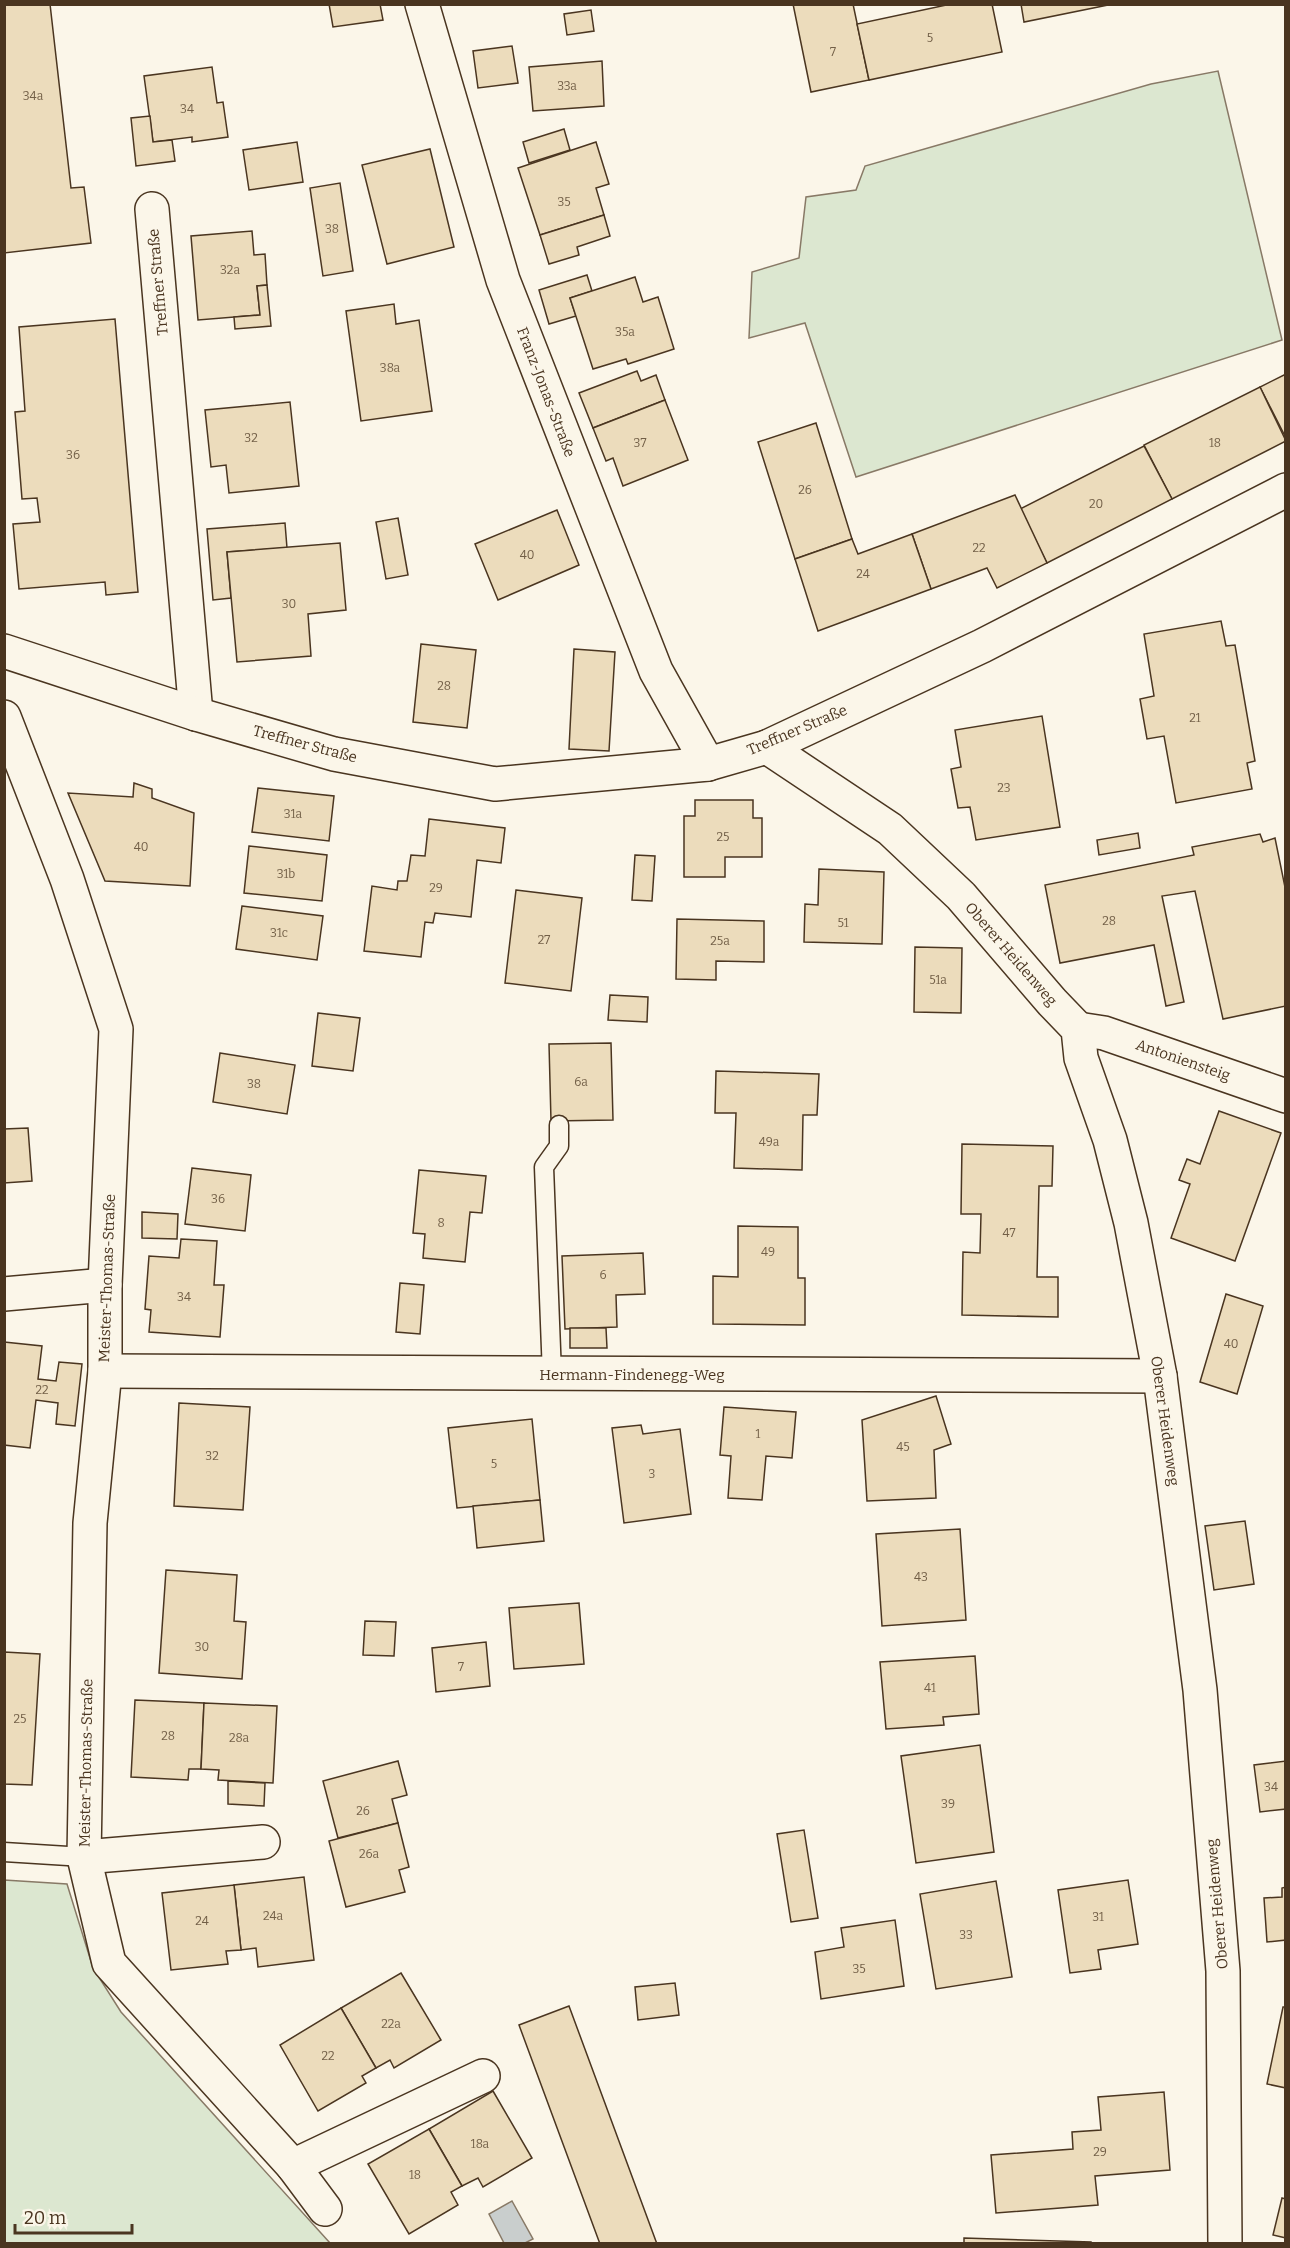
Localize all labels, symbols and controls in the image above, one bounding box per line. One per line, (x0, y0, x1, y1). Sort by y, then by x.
house number: 5 (927, 31, 933, 45)
house number: 7 (830, 45, 836, 59)
house number: 33a (557, 79, 577, 93)
house number: 34a (23, 89, 44, 103)
house number: 34 (180, 102, 194, 116)
house number: 35 (557, 195, 571, 209)
house number: 38 (325, 222, 339, 236)
street label: Treffner Straße (144, 228, 172, 336)
house number: 32a (220, 263, 240, 277)
street label: Franz-Jonas-Straße (513, 325, 579, 459)
house number: 35a (615, 325, 635, 339)
house number: 38a (380, 361, 401, 375)
house number: 32 (244, 431, 258, 445)
house number: 37 (634, 436, 646, 450)
house number: 18 (1209, 436, 1221, 450)
house number: 36 (66, 448, 80, 462)
house number: 26 (798, 483, 812, 497)
house number: 20 (1089, 497, 1103, 511)
house number: 22 (972, 541, 986, 555)
house number: 40 (520, 548, 534, 562)
house number: 24 (856, 567, 870, 581)
house number: 30 (282, 597, 296, 611)
house number: 28 (437, 679, 451, 693)
street label: Treffner Straße (744, 701, 850, 759)
house number: 21 (1189, 711, 1201, 725)
street label: Treffner Straße (251, 721, 359, 767)
house number: 23 (997, 781, 1011, 795)
house number: 31a (284, 807, 303, 821)
house number: 25 (717, 830, 729, 844)
house number: 40 (134, 840, 148, 854)
house number: 31b (277, 867, 295, 881)
house number: 29 (429, 881, 443, 895)
street label: Oberer Heidenweg (961, 899, 1061, 1009)
house number: 28 (1102, 914, 1116, 928)
house number: 51 (837, 916, 849, 930)
house number: 31c (270, 926, 288, 940)
house number: 27 (538, 933, 550, 947)
house number: 25a (710, 934, 730, 948)
house number: 51a (929, 973, 947, 987)
street label: Antoniensteig (1133, 1035, 1233, 1085)
house number: 6a (574, 1075, 588, 1089)
house number: 38 (247, 1077, 261, 1091)
house number: 49a (759, 1135, 780, 1149)
house number: 36 (211, 1192, 225, 1206)
street label: Meister-Thomas-Straße (95, 1193, 119, 1363)
house number: 8 (437, 1216, 445, 1230)
house number: 47 (1003, 1226, 1015, 1240)
house number: 49 (761, 1245, 775, 1259)
house number: 6 (599, 1268, 607, 1282)
house number: 34 (177, 1290, 191, 1304)
house number: 40 (1224, 1337, 1238, 1351)
street label: Oberer Heidenweg (1147, 1355, 1183, 1487)
street label: Hermann-Findenegg-Weg (539, 1366, 725, 1384)
house number: 22 (35, 1383, 49, 1397)
house number: 1 (756, 1427, 761, 1441)
house number: 45 (896, 1440, 910, 1454)
house number: 32 (205, 1449, 219, 1463)
house number: 5 (491, 1457, 497, 1471)
house number: 3 (649, 1467, 656, 1481)
house number: 43 (914, 1570, 928, 1584)
house number: 30 (195, 1640, 209, 1654)
house number: 7 (458, 1660, 464, 1674)
street label: Meister-Thomas-Straße (76, 1679, 96, 1847)
house number: 41 (924, 1681, 936, 1695)
house number: 25 (14, 1712, 26, 1726)
house number: 28 (161, 1729, 175, 1743)
house number: 28a (229, 1731, 249, 1745)
house number: 34 (1264, 1780, 1278, 1794)
house number: 39 (941, 1797, 955, 1811)
house number: 26 (356, 1804, 370, 1818)
street label: Oberer Heidenweg (1202, 1838, 1232, 1970)
house number: 26a (359, 1847, 380, 1861)
house number: 24a (263, 1909, 283, 1923)
house number: 31 (1092, 1910, 1104, 1924)
house number: 24 (195, 1914, 209, 1928)
house number: 33 (959, 1928, 973, 1942)
house number: 35 (852, 1962, 866, 1976)
house number: 22a (381, 2017, 401, 2031)
house number: 22 (321, 2049, 335, 2063)
house number: 18a (471, 2137, 490, 2151)
house number: 29 (1093, 2145, 1107, 2159)
house number: 18 (409, 2168, 421, 2182)
scale bar (15, 2197, 132, 2235)
text: 20 m (24, 2207, 66, 2229)

